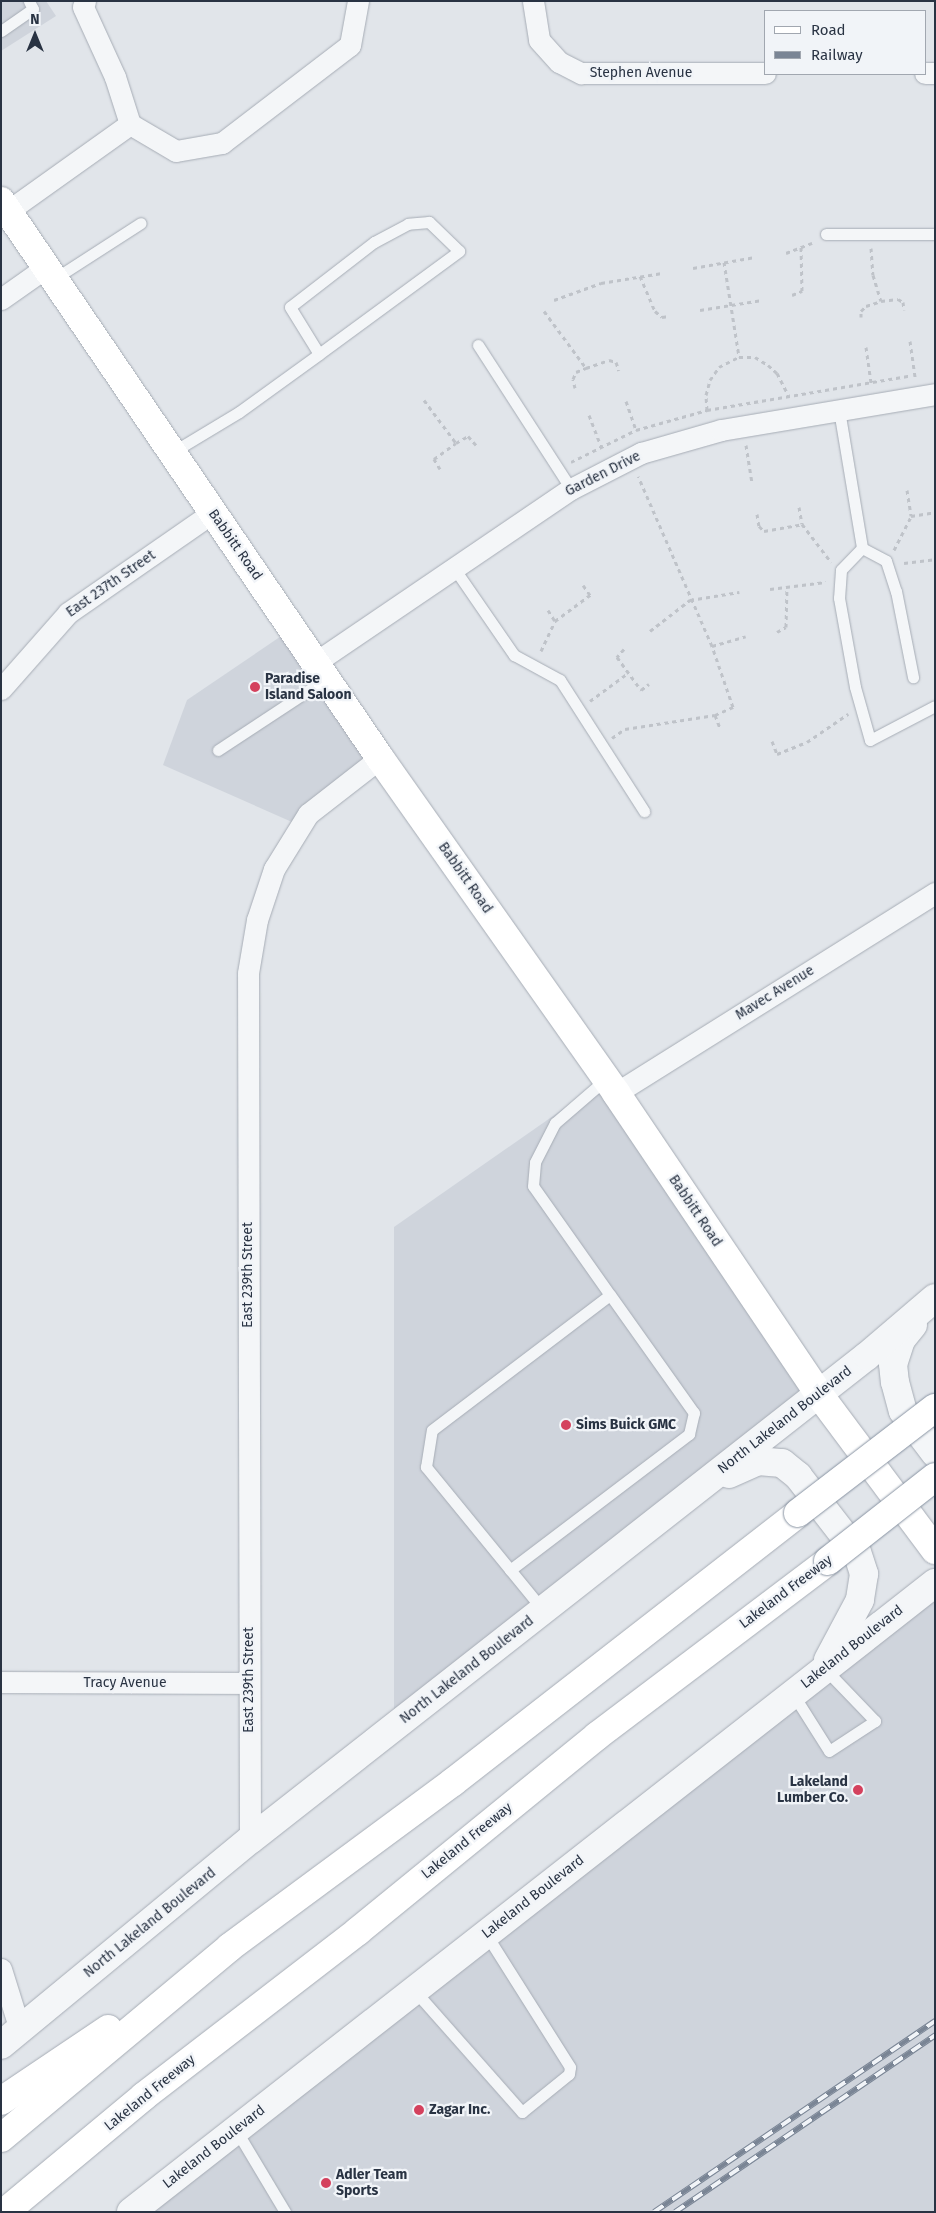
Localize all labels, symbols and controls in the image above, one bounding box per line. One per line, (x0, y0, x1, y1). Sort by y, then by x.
north arrow (10, 10, 60, 60)
legend (764, 10, 926, 75)
text: N (30, 11, 40, 28)
text: Road (811, 21, 846, 39)
text: Railway (811, 46, 863, 64)
street label: Stephen Avenue (590, 65, 692, 81)
street label: Garden Drive (563, 448, 643, 500)
street label: Babbitt Road (204, 506, 266, 584)
street label: East 237th Street (63, 547, 159, 621)
place label: Paradise Island Saloon (265, 671, 351, 704)
marker: Paradise Island Saloon (249, 681, 261, 693)
street label: Babbitt Road (434, 839, 496, 917)
street label: Mavec Avenue (733, 962, 817, 1024)
street label: Babbitt Road (665, 1172, 725, 1250)
street label: East 239th Street (240, 1222, 256, 1328)
street label: North Lakeland Boulevard (715, 1363, 855, 1477)
place label: Sims Buick GMC (576, 1417, 676, 1433)
marker: Sims Buick GMC (560, 1419, 572, 1431)
street label: Lakeland Freeway (736, 1552, 836, 1632)
street label: Lakeland Boulevard (798, 1602, 906, 1692)
street label: North Lakeland Boulevard (397, 1613, 537, 1727)
street label: East 239th Street (241, 1627, 257, 1733)
street label: Tracy Avenue (83, 1675, 167, 1691)
place label: Lakeland Lumber Co. (777, 1774, 848, 1806)
marker: Lakeland Lumber Co. (852, 1784, 864, 1796)
street label: Lakeland Freeway (418, 1799, 516, 1883)
street label: Lakeland Boulevard (479, 1852, 587, 1942)
street label: North Lakeland Boulevard (81, 1864, 219, 1982)
street label: Lakeland Freeway (101, 2051, 199, 2135)
street label: Lakeland Boulevard (160, 2102, 268, 2192)
place label: Zagar Inc. (429, 2102, 490, 2118)
marker: Zagar Inc. (413, 2104, 425, 2116)
place label: Adler Team Sports (336, 2167, 407, 2200)
marker: Adler Team Sports (320, 2177, 332, 2189)

